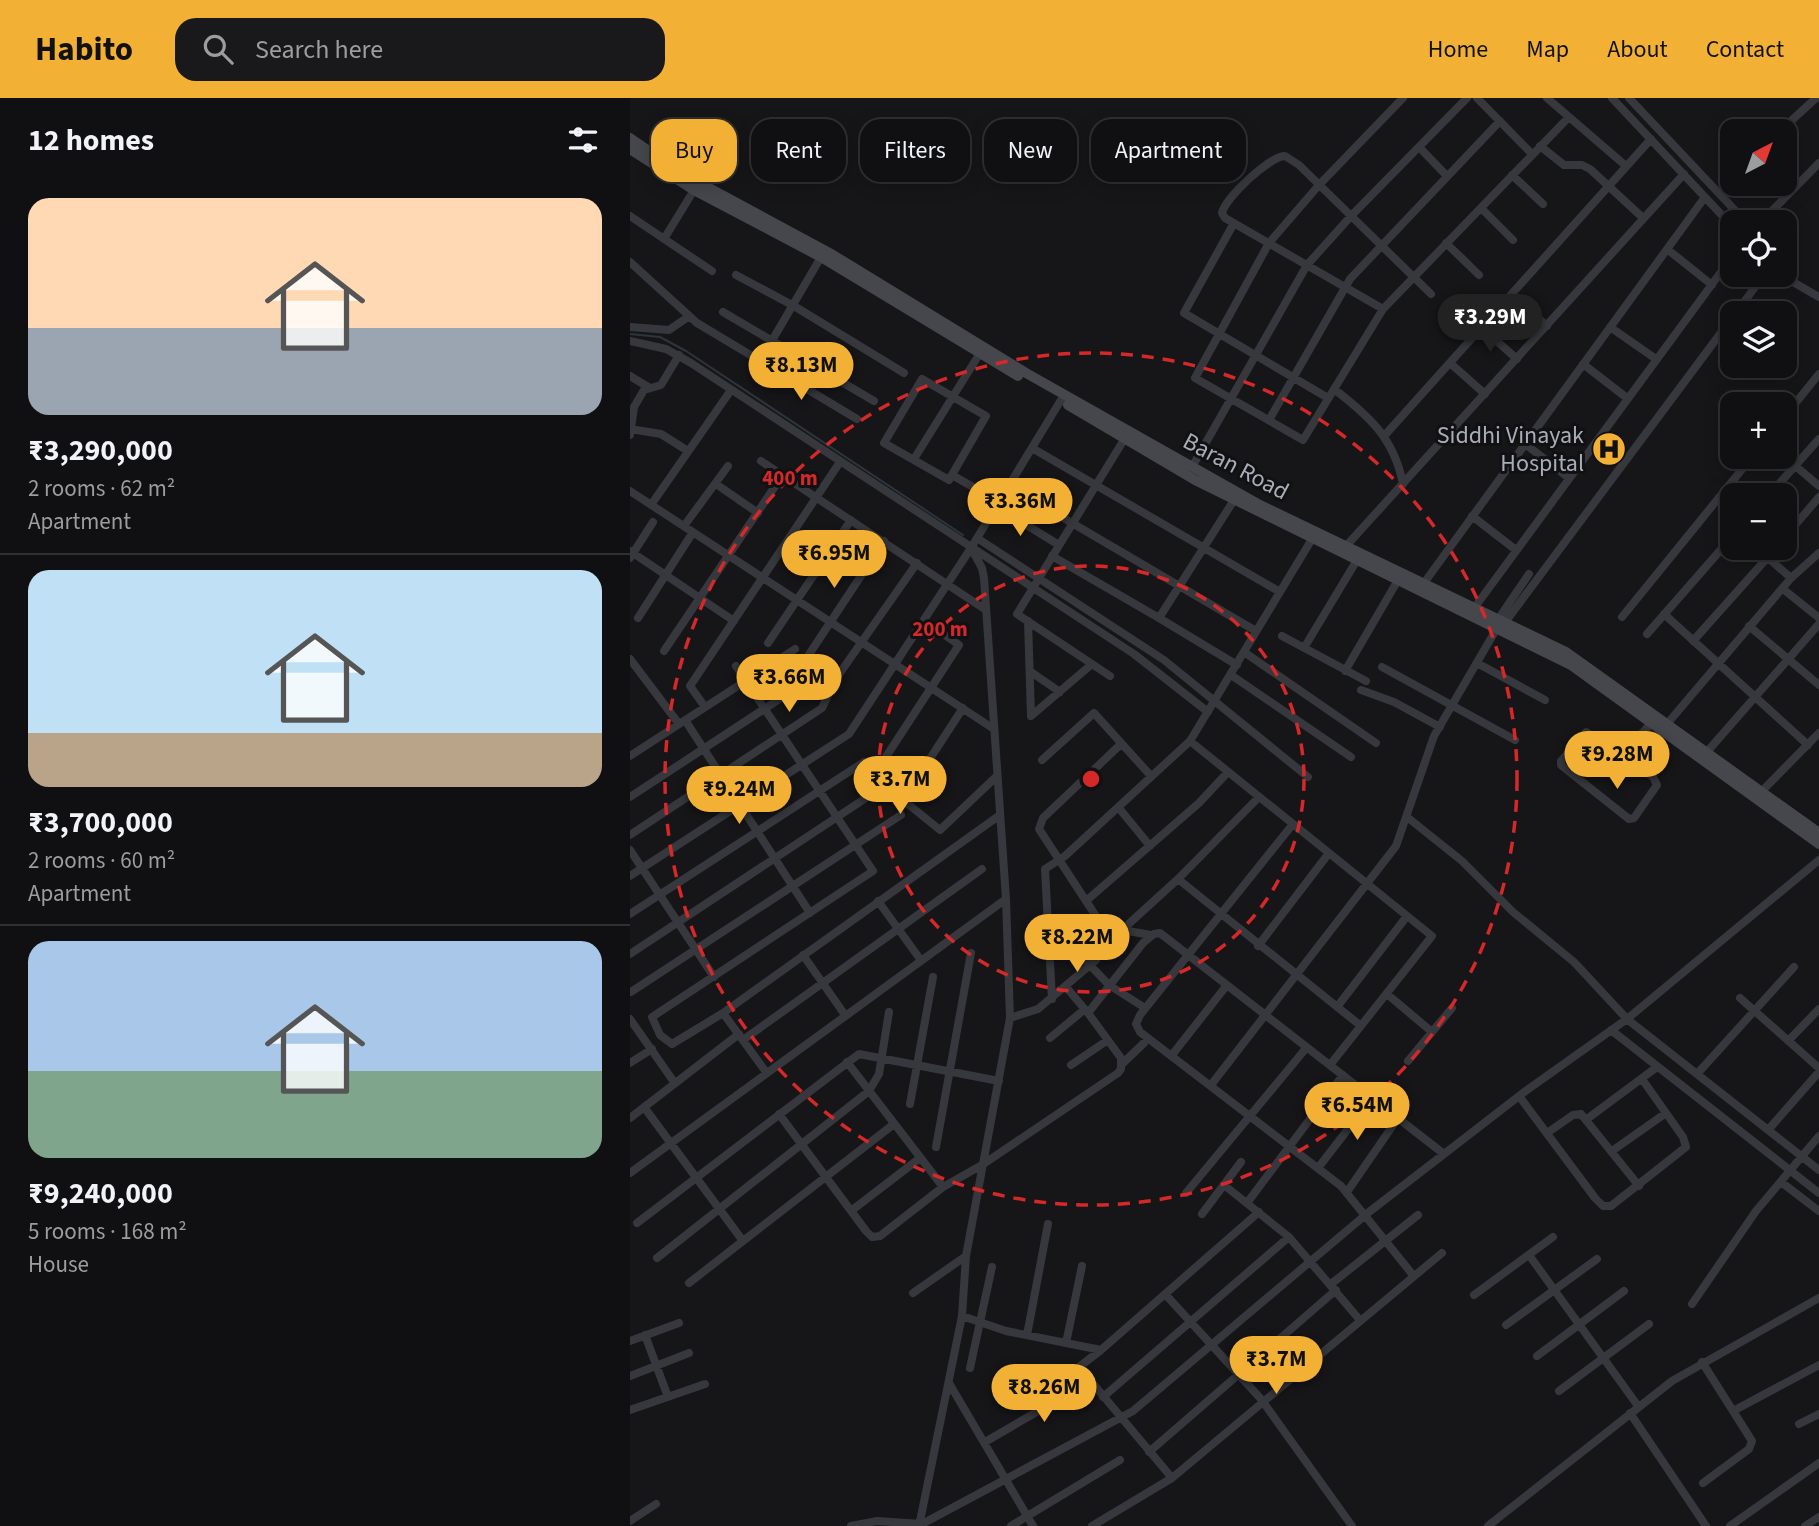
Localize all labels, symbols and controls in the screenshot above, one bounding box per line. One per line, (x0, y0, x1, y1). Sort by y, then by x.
search box (175, 18, 665, 81)
text: Habito (35, 26, 133, 73)
icon: search (199, 30, 237, 68)
text: Search here (255, 31, 383, 68)
text: Home (1428, 32, 1488, 67)
text: Map (1526, 32, 1569, 67)
text: About (1607, 32, 1668, 67)
text: Contact (1706, 32, 1784, 67)
text: 12 homes (28, 119, 154, 162)
chip: Buy (651, 119, 737, 182)
chip: Rent (751, 119, 846, 182)
chip: Filters (860, 119, 970, 182)
chip: New (984, 119, 1077, 182)
chip: Apartment (1091, 119, 1246, 182)
north arrow (1720, 119, 1797, 196)
map controls (1720, 119, 1797, 560)
icon: filters (564, 121, 602, 159)
button: locate (1720, 210, 1797, 287)
icon: home (252, 243, 378, 369)
pin: ₹3.29M (1433, 294, 1547, 354)
text: ₹3.29M (1453, 300, 1527, 333)
button: layers (1720, 301, 1797, 378)
pin: ₹8.13M (744, 342, 858, 402)
text: ₹8.13M (764, 348, 838, 381)
button: + (1720, 392, 1797, 469)
place label: Siddhi Vinayak Hospital (1437, 418, 1584, 481)
street label: Baran Road (1177, 424, 1295, 509)
text: ₹3,290,000 (28, 429, 173, 472)
hospital icon: Siddhi Vinayak Hospital (1590, 430, 1628, 468)
text: 400 m (762, 463, 818, 493)
text: 2 rooms · 62 m² (28, 472, 175, 505)
pin: ₹3.36M (963, 478, 1077, 538)
button: − (1720, 483, 1797, 560)
text: ₹3.36M (983, 484, 1057, 517)
text: Apartment (28, 505, 131, 538)
pin: ₹6.95M (777, 531, 891, 590)
text: ₹6.95M (797, 536, 871, 569)
text: 200 m (912, 614, 968, 644)
icon: home (252, 615, 378, 741)
pin: ₹3.66M (732, 654, 846, 714)
text: ₹3.66M (752, 660, 826, 693)
pin: ₹9.28M (1560, 732, 1674, 791)
text: ₹9.28M (1580, 737, 1654, 770)
pin: ₹3.7M (851, 756, 949, 816)
text: ₹3.7M (870, 762, 930, 795)
pin: ₹9.24M (682, 766, 796, 826)
centre of rings (1079, 767, 1103, 791)
text: ₹9.24M (702, 772, 776, 805)
text: ₹3,700,000 (28, 801, 173, 844)
text: 2 rooms · 60 m² (28, 844, 175, 877)
text: Apartment (28, 877, 131, 910)
pin: ₹8.22M (1020, 914, 1134, 974)
text: ₹8.22M (1040, 920, 1114, 953)
icon: home (252, 986, 378, 1112)
pin: ₹6.54M (1300, 1082, 1414, 1142)
text: ₹6.54M (1320, 1088, 1394, 1121)
text: ₹9,240,000 (28, 1172, 173, 1215)
text: 5 rooms · 168 m² (28, 1215, 187, 1248)
text: House (28, 1248, 89, 1281)
pin: ₹3.7M (1227, 1336, 1325, 1396)
text: ₹3.7M (1246, 1342, 1306, 1375)
pin: ₹8.26M (987, 1364, 1101, 1424)
text: ₹8.26M (1007, 1370, 1081, 1403)

